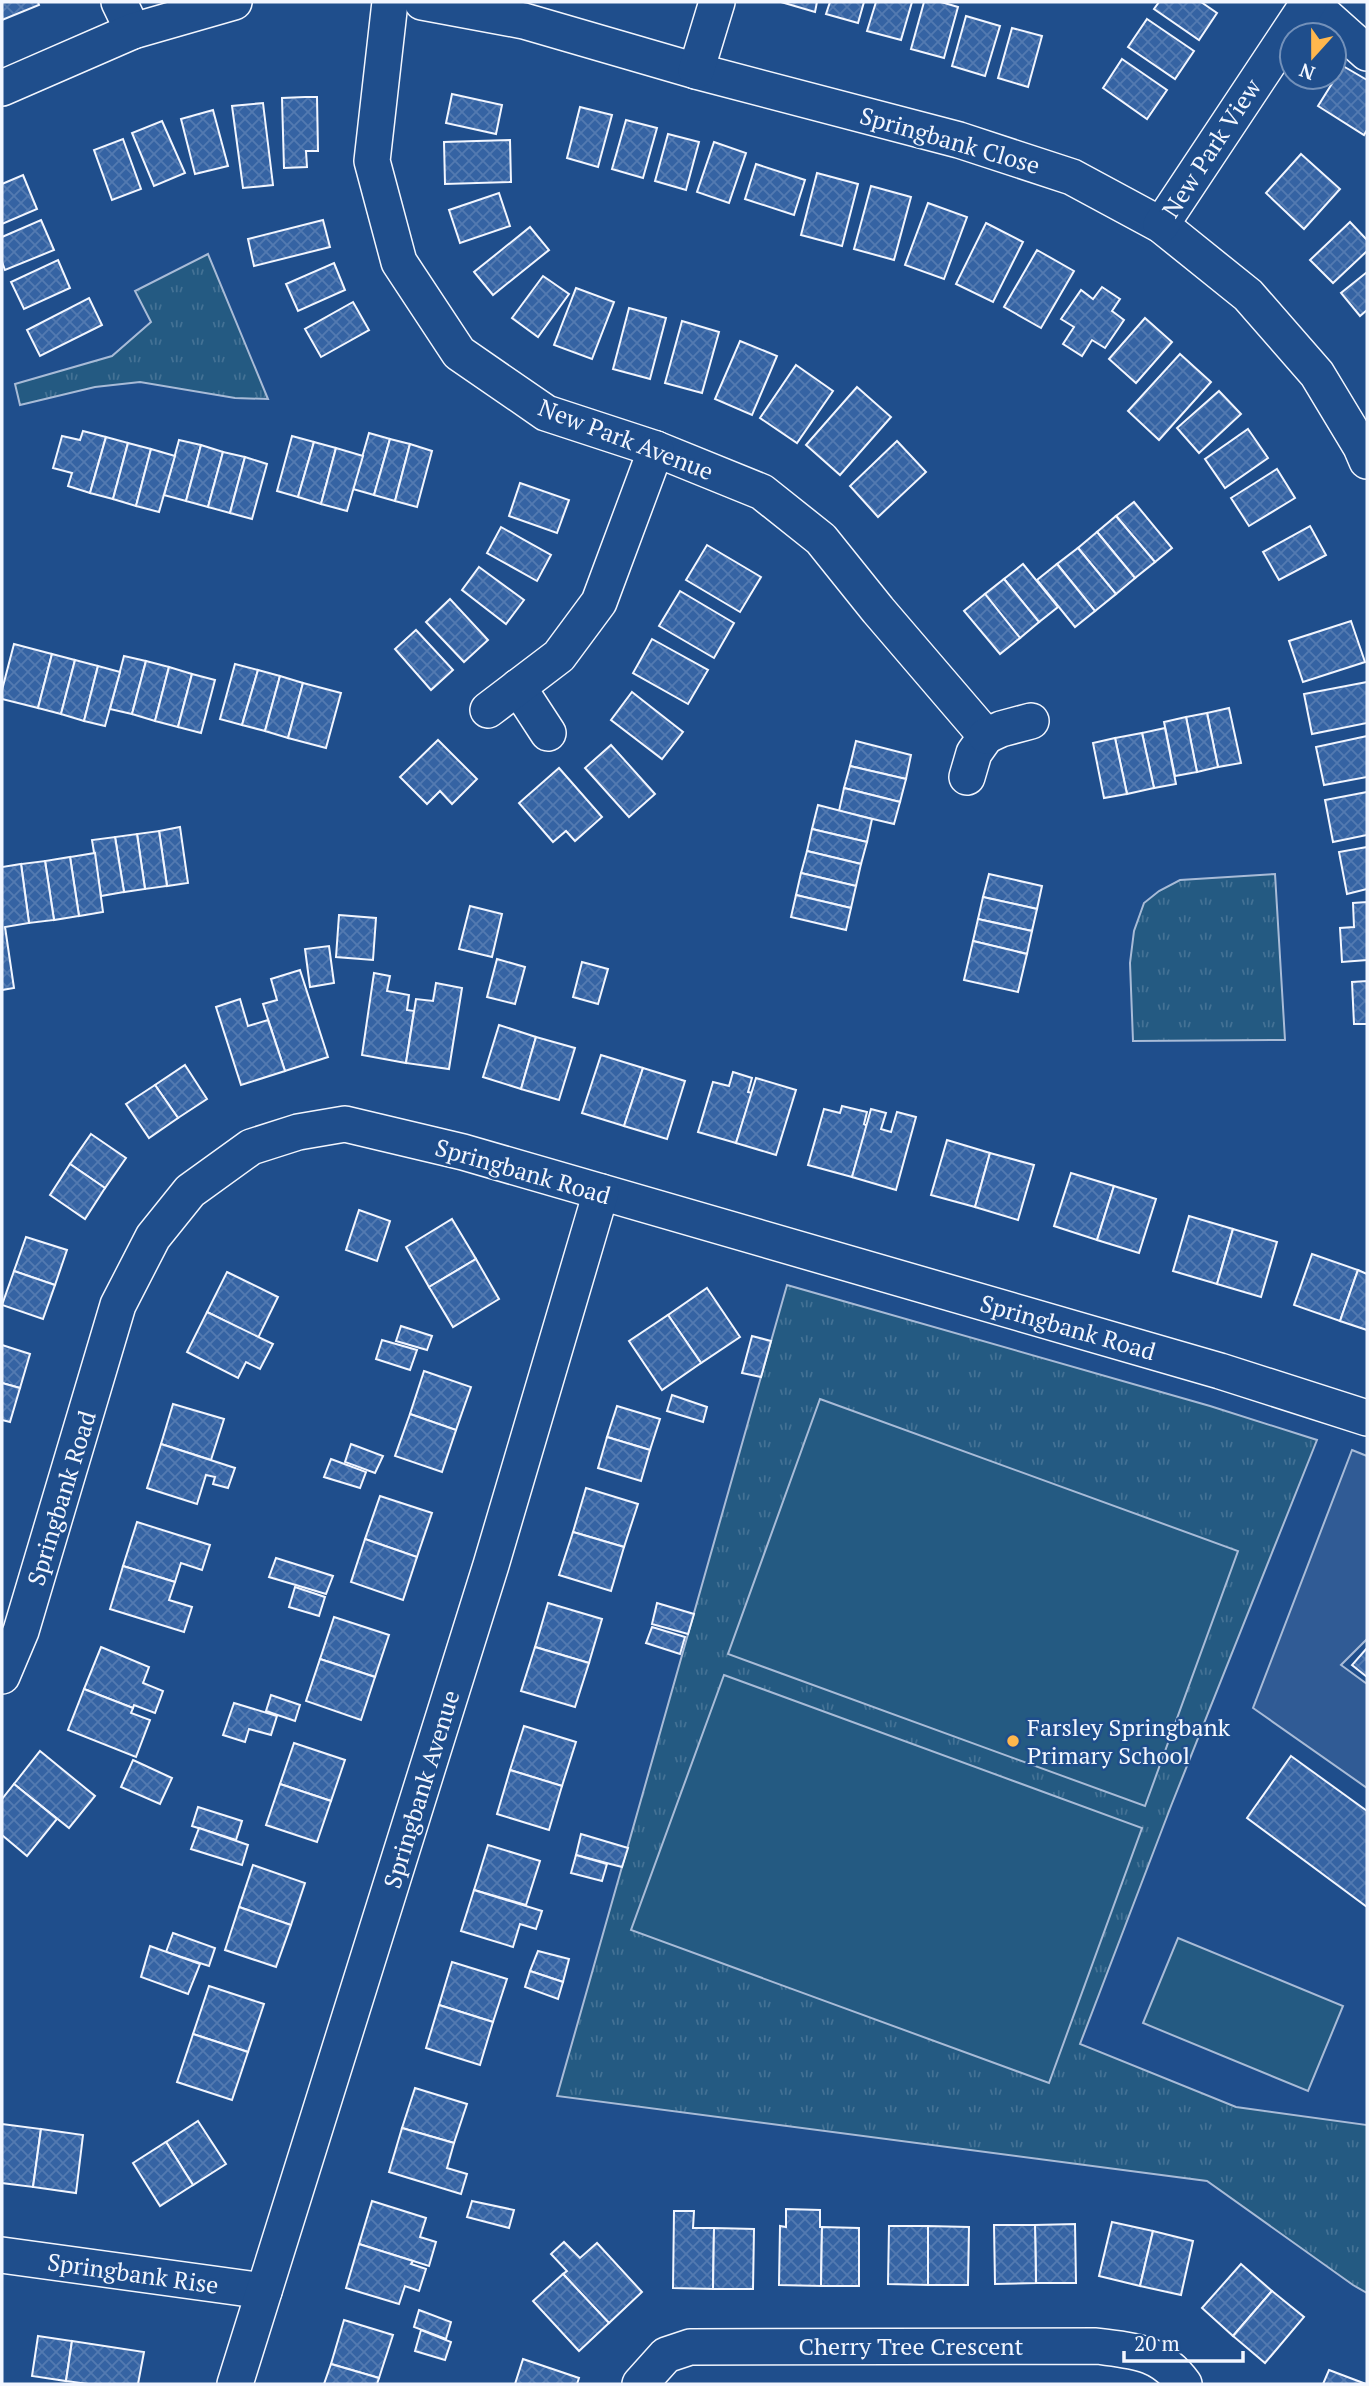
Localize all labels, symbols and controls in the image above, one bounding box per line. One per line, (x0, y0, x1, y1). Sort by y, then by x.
north arrow (1278, 21, 1348, 91)
text: N (1295, 58, 1318, 87)
street label: New Park View (1154, 72, 1268, 223)
street label: Springbank Close (856, 99, 1044, 181)
street label: New Park Avenue (534, 391, 718, 487)
street label: Springbank Road (432, 1131, 614, 1211)
street label: Springbank Road (977, 1287, 1159, 1367)
street label: Springbank Road (19, 1407, 103, 1589)
street label: Springbank Avenue (376, 1686, 466, 1892)
place label: Farsley Springbank Primary School (1027, 1711, 1231, 1771)
marker: Farsley Springbank Primary School (1005, 1733, 1021, 1749)
street label: Springbank Rise (45, 2245, 221, 2301)
scale bar (1124, 2320, 1243, 2364)
text: 20 m (1134, 2329, 1180, 2357)
street label: Cherry Tree Crescent (799, 2330, 1024, 2362)

